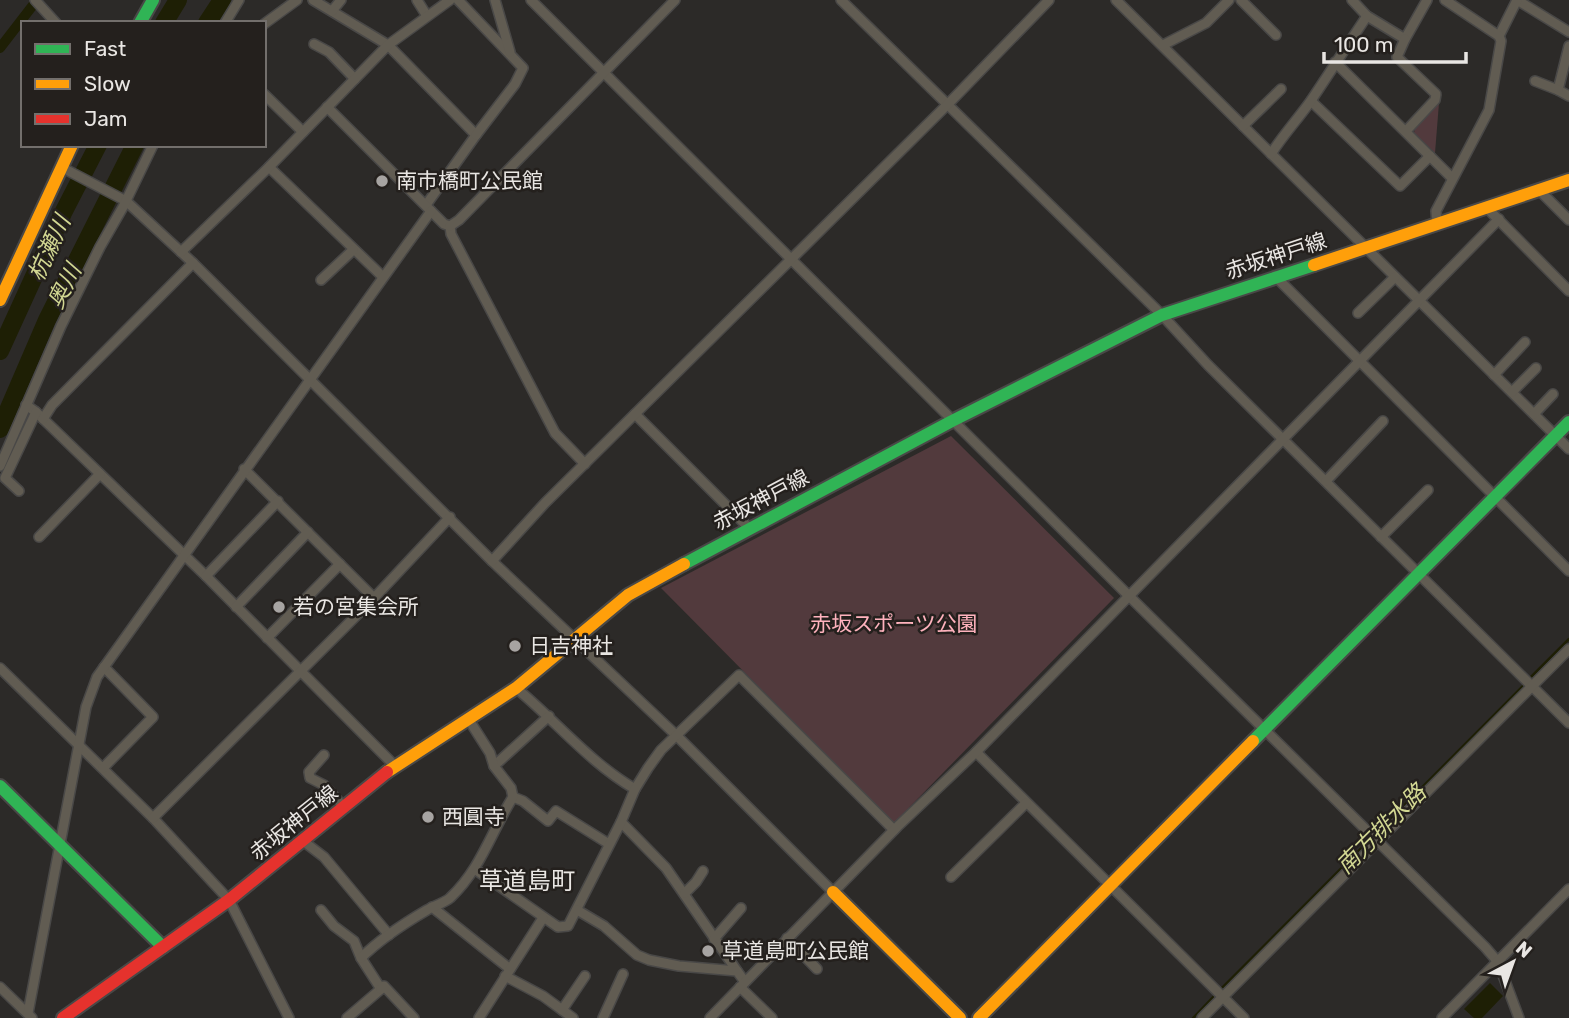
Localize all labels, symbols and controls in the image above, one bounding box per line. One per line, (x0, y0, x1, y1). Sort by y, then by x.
legend (21, 21, 266, 147)
scale bar (1324, 21, 1466, 65)
text: 100 m (1334, 32, 1393, 57)
text: Fast (84, 36, 126, 61)
text: Slow (84, 71, 131, 96)
text: Jam (84, 106, 128, 131)
place label: 南市橋町公民館 (396, 168, 543, 193)
marker: 南市橋町公民館 (374, 173, 390, 189)
water label: 杭瀬川 (22, 208, 78, 285)
street label: 赤坂神戸線 (1222, 227, 1330, 284)
water label: 奥川 (41, 256, 88, 313)
street label: 赤坂神戸線 (709, 464, 813, 535)
place label: 若の宮集会所 (293, 594, 419, 619)
marker: 若の宮集会所 (271, 599, 287, 615)
park label: 赤坂スポーツ公園 (810, 611, 978, 636)
place label: 日吉神社 (529, 633, 613, 658)
marker: 日吉神社 (507, 638, 523, 654)
water label: 南方排水路 (1330, 777, 1433, 880)
street label: 赤坂神戸線 (245, 780, 342, 865)
place label: 西圓寺 (442, 804, 505, 829)
marker: 西圓寺 (420, 809, 436, 825)
district label: 草道島町 (479, 867, 575, 895)
north arrow (1478, 927, 1548, 997)
text: N (1511, 936, 1537, 963)
place label: 草道島町公民館 (722, 938, 869, 963)
marker: 草道島町公民館 (700, 943, 716, 959)

